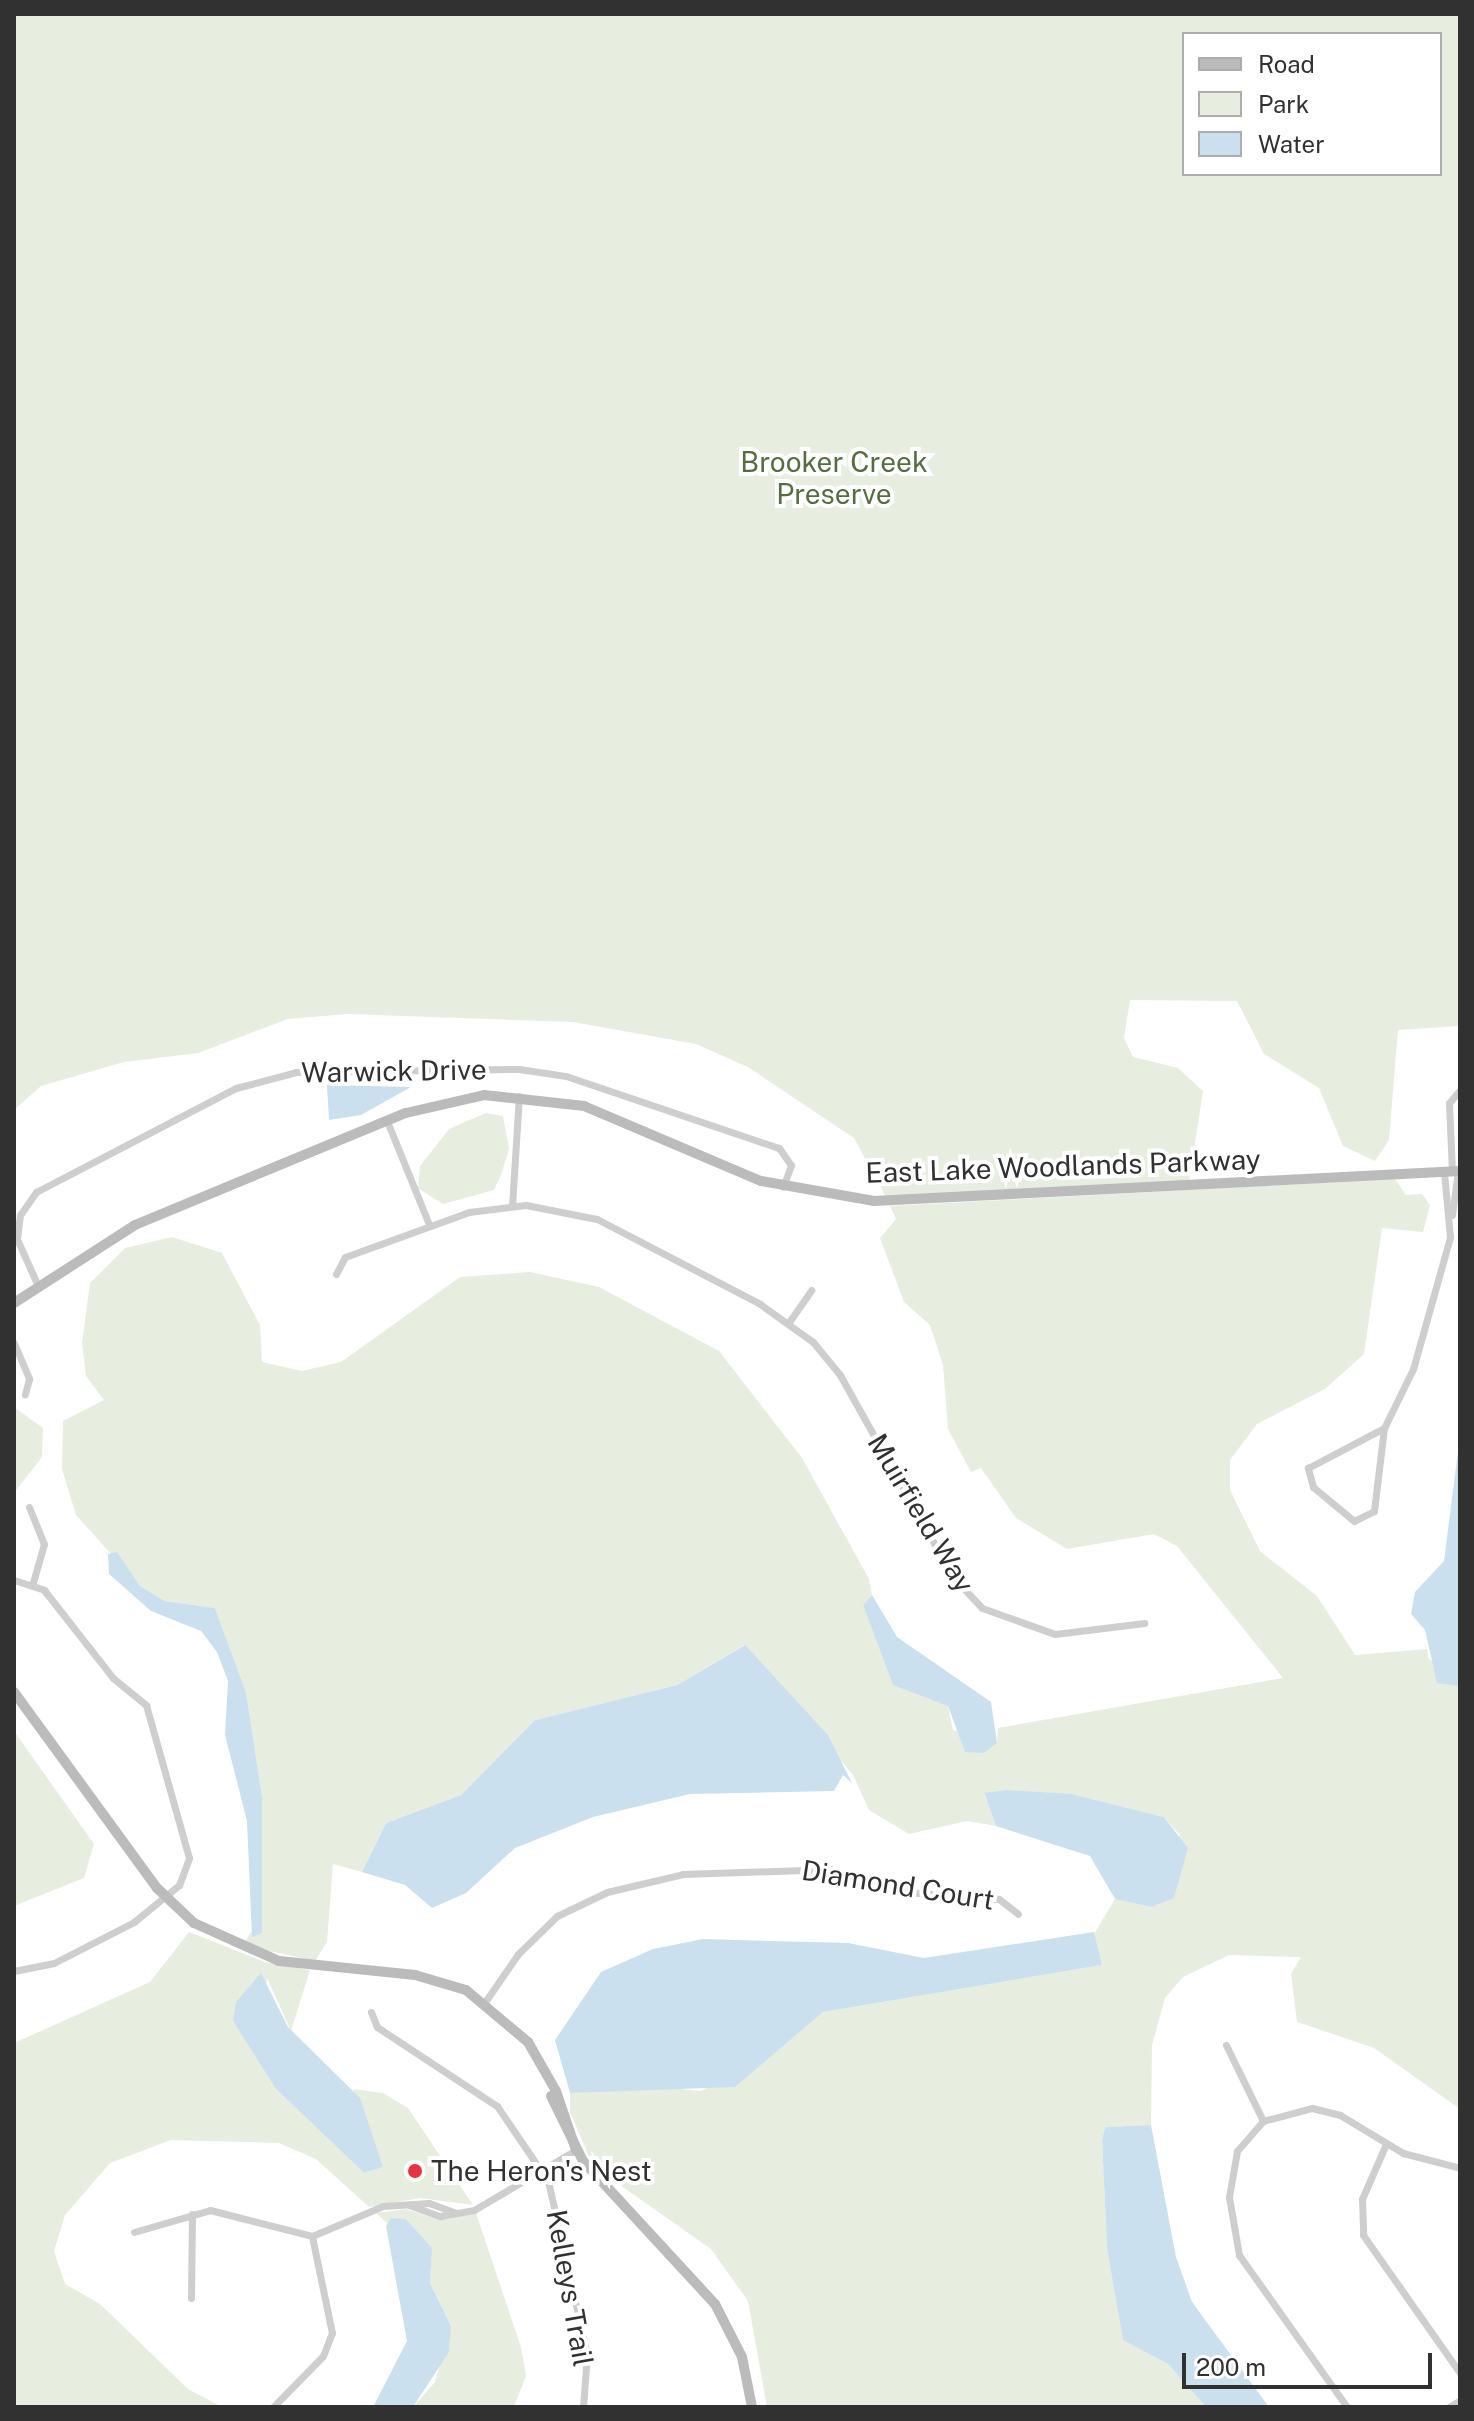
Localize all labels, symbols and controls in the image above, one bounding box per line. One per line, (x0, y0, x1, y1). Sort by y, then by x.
legend (1182, 32, 1442, 176)
text: Road (1258, 50, 1315, 78)
text: Park (1258, 90, 1309, 118)
text: Water (1258, 130, 1325, 158)
park label: Brooker Creek Preserve (740, 445, 928, 511)
street label: Warwick Drive (301, 1053, 487, 1089)
street label: East Lake Woodlands Parkway (864, 1142, 1262, 1190)
street label: Muirfield Way (860, 1427, 982, 1599)
street label: Diamond Court (799, 1853, 997, 1917)
place label: The Heron's Nest (431, 2154, 652, 2188)
marker: The Heron's Nest (406, 2162, 424, 2180)
street label: Kelleys Trail (540, 2207, 600, 2369)
scale bar (1186, 2337, 1436, 2387)
text: 200 m (1196, 2353, 1266, 2381)

